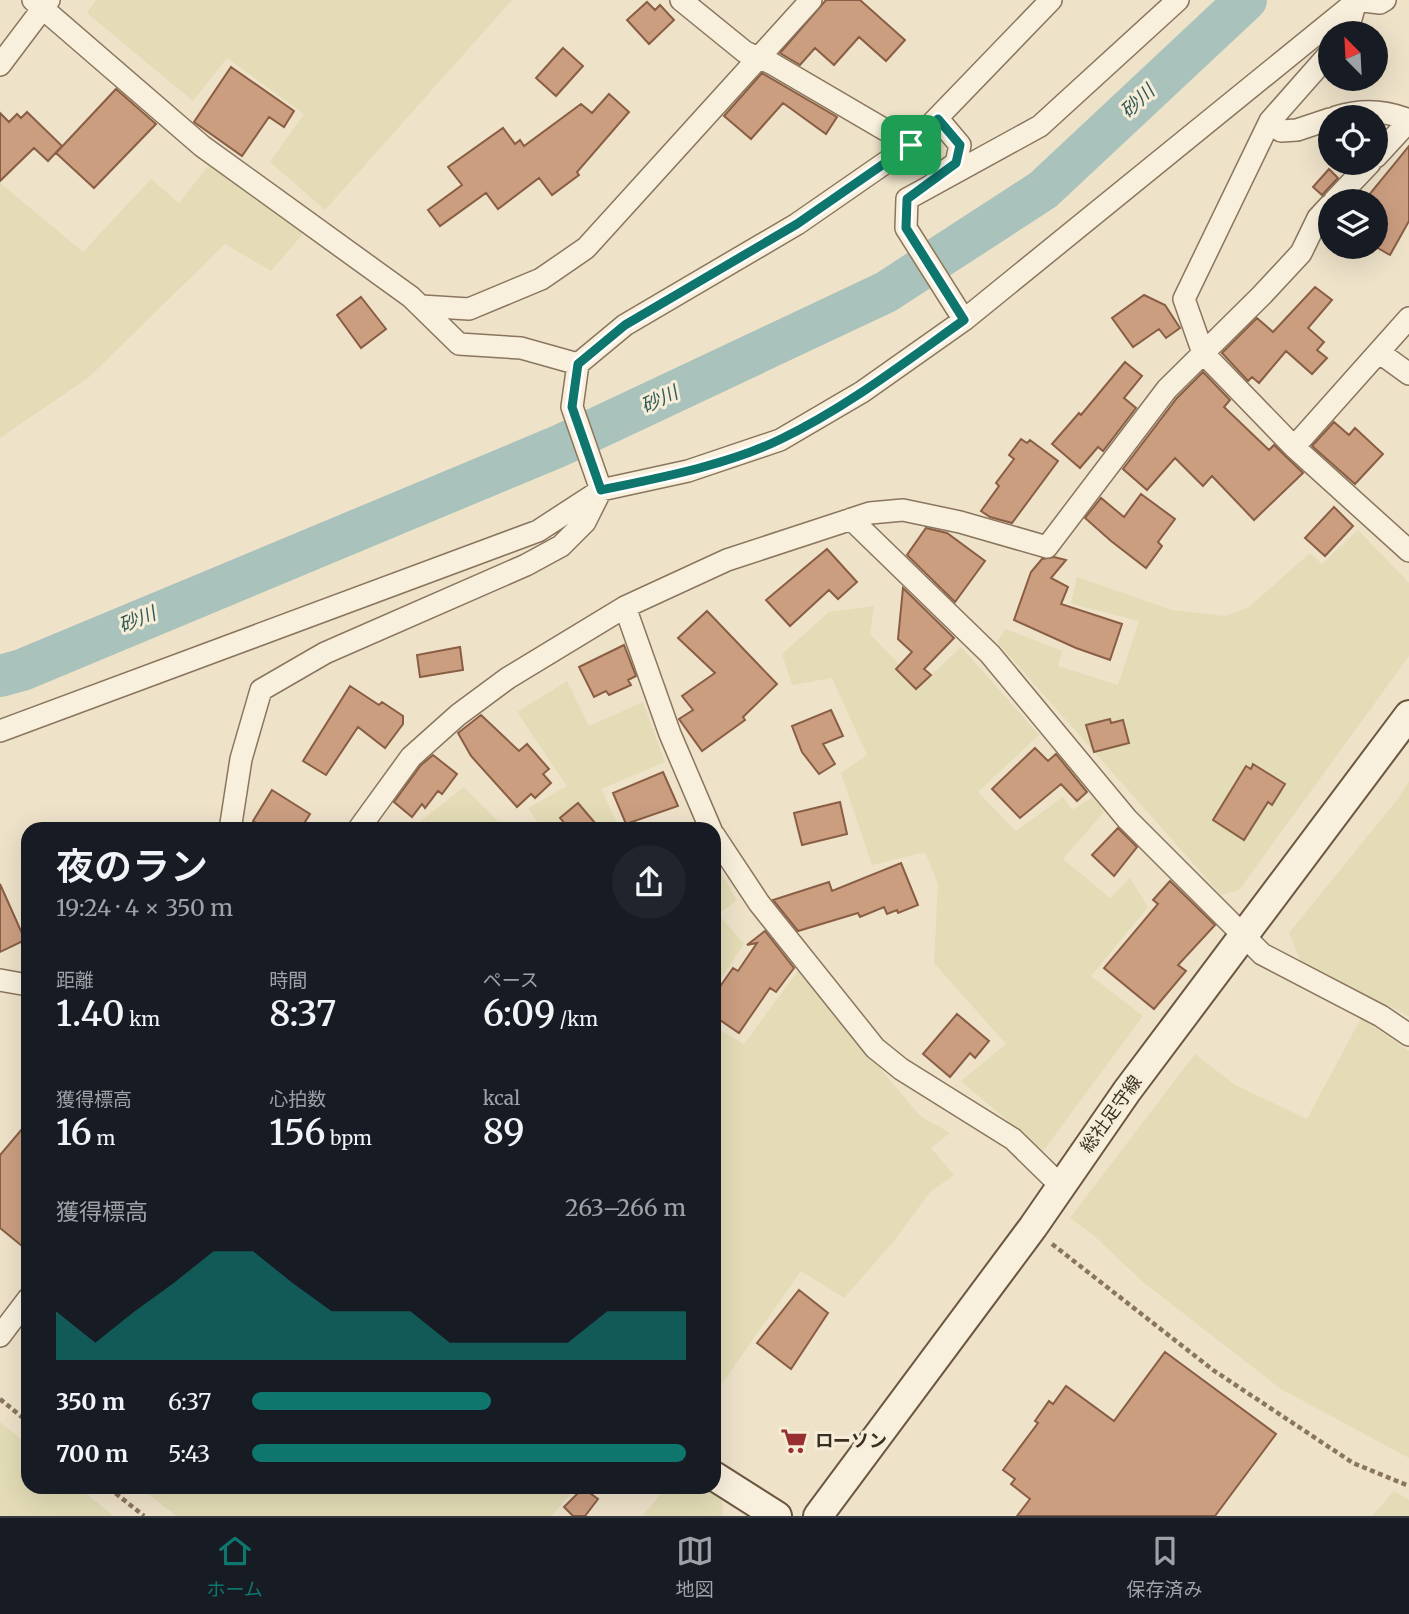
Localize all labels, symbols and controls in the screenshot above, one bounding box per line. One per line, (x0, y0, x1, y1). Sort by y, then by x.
north arrow (1318, 21, 1388, 91)
map controls (1318, 21, 1388, 259)
water label: 砂川 (1115, 78, 1161, 123)
button: locate (1318, 105, 1388, 175)
pin (881, 115, 941, 175)
icon: arrive (892, 126, 930, 164)
button: layers (1318, 189, 1388, 259)
water label: 砂川 (637, 379, 683, 418)
water label: 砂川 (115, 600, 161, 637)
text: 夜のラン (56, 843, 208, 890)
button: share (612, 845, 686, 919)
text: 19:24 · 4 × 350 m (56, 893, 233, 922)
text: 距離 (56, 968, 94, 992)
text: 時間 (269, 968, 307, 992)
text: ペース (483, 968, 539, 992)
text: 1.40 (56, 992, 125, 1036)
text: 8:37 (269, 992, 336, 1036)
text: 6:09 (483, 992, 555, 1036)
text: km (125, 1007, 160, 1031)
text: /km (555, 1007, 598, 1031)
street label: 総社足守線 (1075, 1071, 1146, 1157)
text: kcal (483, 1086, 520, 1110)
text: 獲得標高 (56, 1087, 132, 1111)
text: 心拍数 (269, 1087, 326, 1111)
text: 89 (483, 1110, 525, 1154)
text: 16 (56, 1111, 92, 1155)
text: 156 (269, 1111, 326, 1155)
text: m (92, 1126, 115, 1150)
text: bpm (326, 1126, 372, 1150)
text: 263–266 m (565, 1193, 686, 1222)
text: 獲得標高 (56, 1197, 148, 1226)
text: 350 m (56, 1387, 125, 1416)
text: 6:37 (168, 1387, 211, 1416)
supermarket icon: ローソン (779, 1426, 809, 1456)
place label: ローソン (815, 1429, 887, 1452)
text: 700 m (56, 1439, 128, 1468)
text: 5:43 (168, 1439, 210, 1468)
tab: ホーム (206, 1532, 263, 1601)
tab: 地図 (676, 1532, 714, 1601)
tab: 保存済み (1127, 1532, 1203, 1601)

